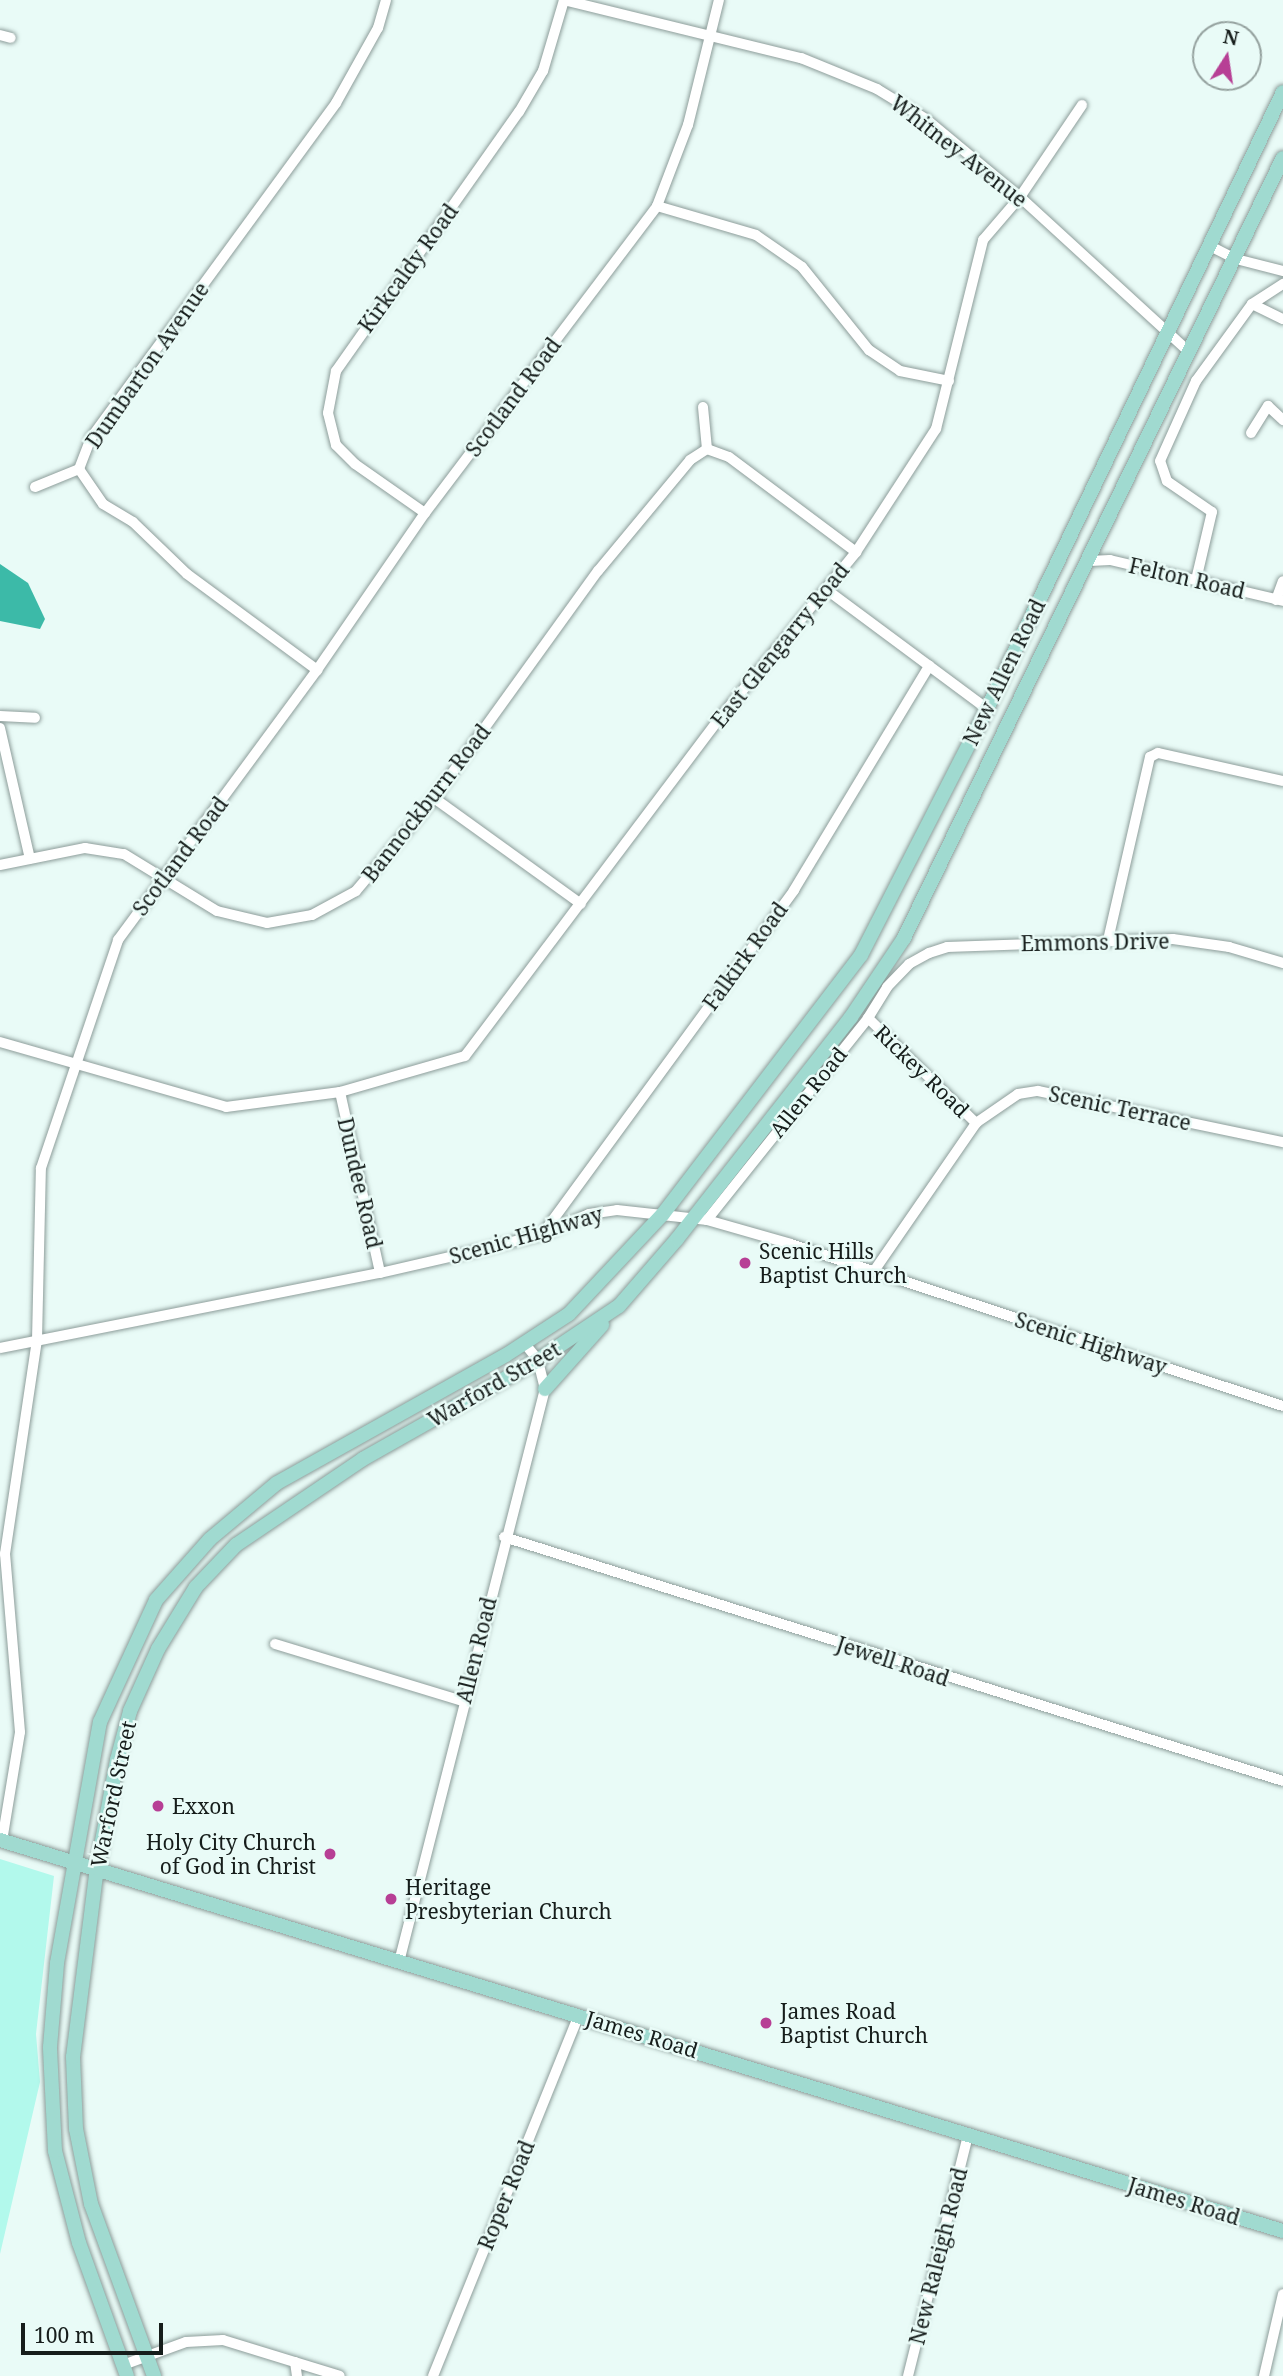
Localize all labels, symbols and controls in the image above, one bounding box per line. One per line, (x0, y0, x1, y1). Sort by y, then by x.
north arrow (1192, 21, 1262, 91)
text: N (1221, 23, 1241, 52)
street label: Whitney Avenue (886, 90, 1032, 212)
street label: Kirkcaldy Road (353, 199, 463, 337)
street label: Dumbarton Avenue (80, 277, 214, 453)
street label: Scotland Road (460, 333, 566, 461)
street label: Felton Road (1126, 552, 1248, 604)
street label: East Glengarry Road (706, 558, 854, 732)
street label: New Allen Road (958, 595, 1050, 749)
street label: Bannockburn Road (357, 719, 495, 887)
street label: Scotland Road (127, 792, 233, 920)
street label: Falkirk Road (697, 897, 793, 1015)
street label: Emmons Drive (1020, 928, 1170, 956)
street label: Rickey Road (869, 1020, 975, 1122)
street label: Allen Road (764, 1042, 852, 1142)
street label: Scenic Terrace (1047, 1081, 1193, 1135)
street label: Dundee Road (333, 1115, 387, 1251)
street label: Scenic Highway (446, 1201, 606, 1269)
place label: Scenic Hills Baptist Church (759, 1238, 907, 1288)
marker: Scenic Hills Baptist Church (737, 1255, 753, 1271)
street label: Scenic Highway (1012, 1307, 1170, 1379)
street label: Warford Street (423, 1336, 565, 1432)
street label: Allen Road (451, 1594, 501, 1706)
street label: Jewell Road (833, 1631, 953, 1691)
street label: Warford Street (85, 1719, 141, 1869)
place label: Exxon (172, 1793, 235, 1819)
marker: Exxon (150, 1798, 166, 1814)
place label: Holy City Church of God in Christ (146, 1829, 316, 1879)
marker: Holy City Church of God in Christ (322, 1846, 338, 1862)
place label: Heritage Presbyterian Church (405, 1874, 612, 1924)
marker: Heritage Presbyterian Church (383, 1891, 399, 1907)
place label: James Road Baptist Church (780, 1998, 928, 2048)
street label: James Road (583, 2005, 701, 2063)
marker: James Road Baptist Church (758, 2015, 774, 2031)
street label: Roper Road (473, 2137, 539, 2253)
street label: New Raleigh Road (904, 2165, 972, 2347)
street label: James Road (1125, 2172, 1243, 2230)
scale bar (24, 2310, 166, 2354)
text: 100 m (34, 2321, 95, 2349)

